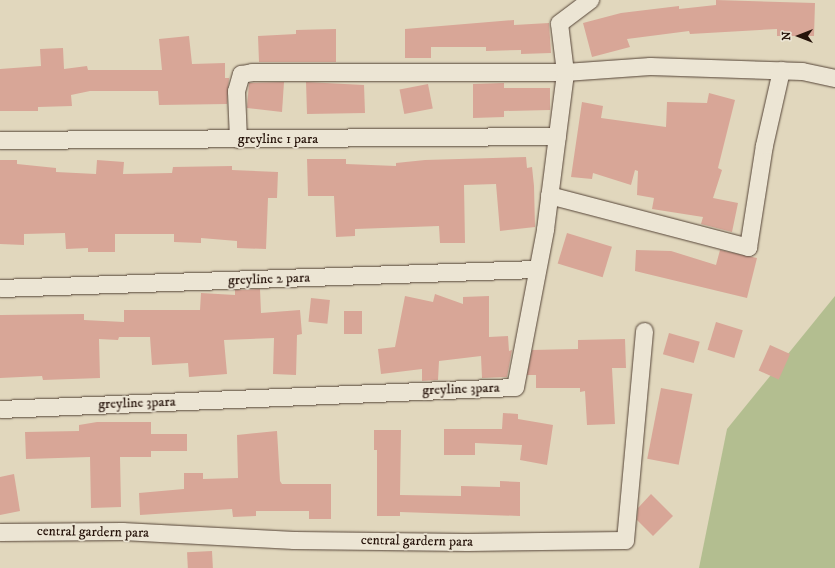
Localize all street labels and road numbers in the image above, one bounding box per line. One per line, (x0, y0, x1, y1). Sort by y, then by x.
street label: greyline 1 para (238, 131, 318, 147)
street label: greyline 2 para (228, 269, 310, 289)
street label: greyline 3para (422, 379, 500, 399)
street label: greyline 3para (98, 393, 176, 413)
street label: central gardern para (37, 523, 149, 541)
street label: central gardern para (361, 532, 473, 550)

